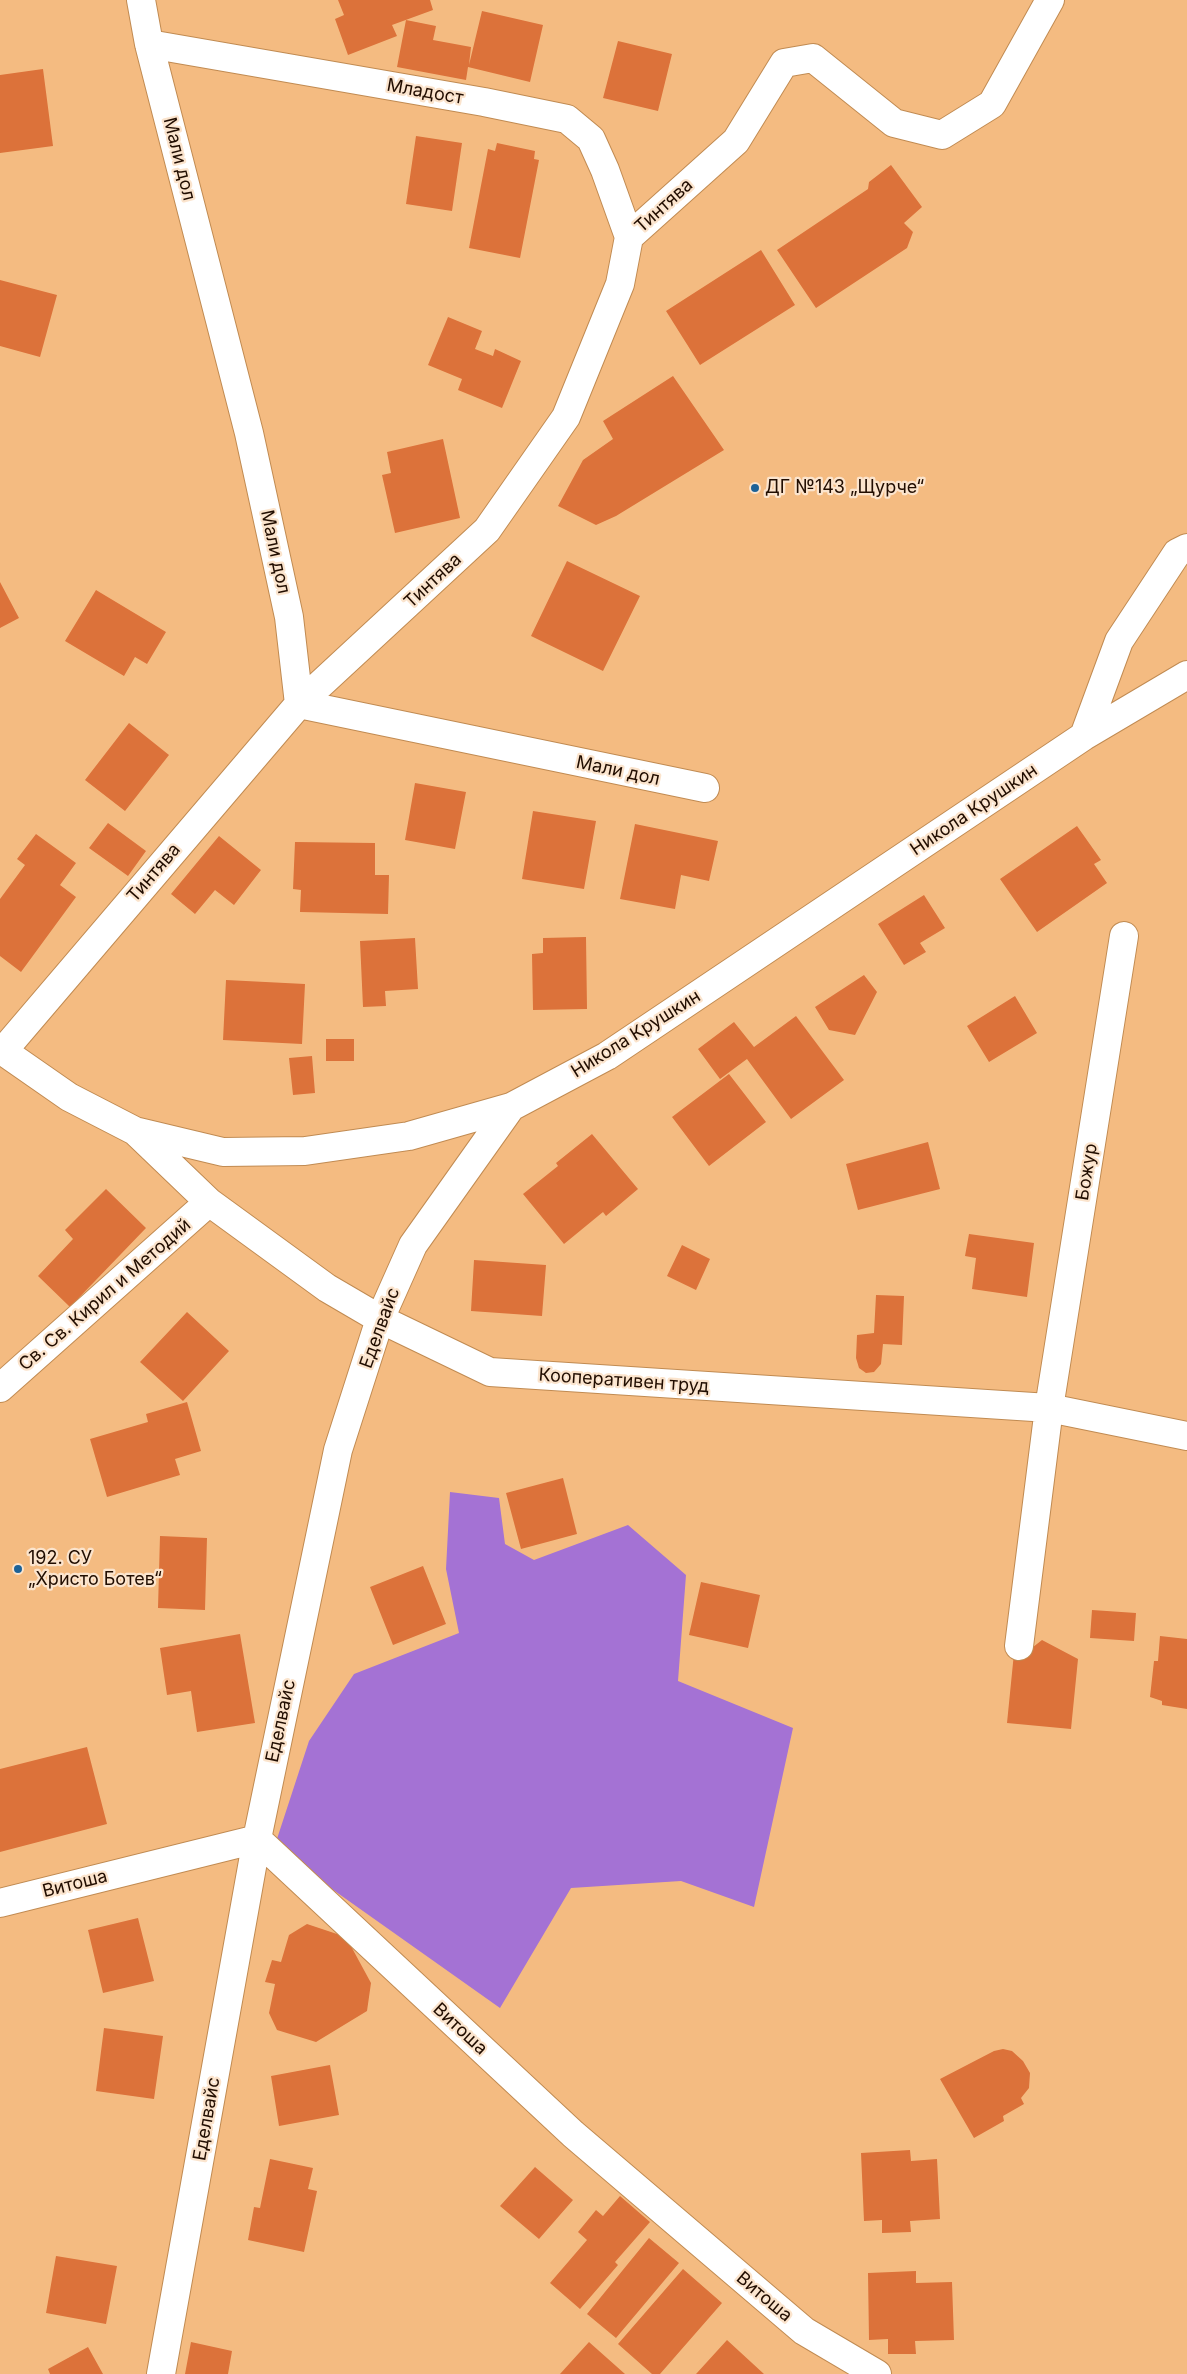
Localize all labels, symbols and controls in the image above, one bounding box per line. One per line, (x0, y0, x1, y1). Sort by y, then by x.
street label: Младост (385, 75, 465, 109)
street label: Мали дол (158, 115, 200, 203)
street label: Тинтява (631, 174, 697, 238)
place label: ДГ №143 „Щурче“ (765, 477, 924, 499)
marker: ДГ №143 „Щурче“ (749, 482, 761, 494)
street label: Мали дол (256, 508, 294, 596)
street label: Тинтява (400, 549, 466, 613)
street label: Мали дол (574, 752, 662, 790)
street label: Никола Крушкин (906, 760, 1042, 860)
street label: Тинтява (123, 839, 185, 907)
street label: Никола Крушкин (567, 986, 705, 1082)
street label: Божур (1072, 1142, 1102, 1202)
street label: Св. Св. Кирил и Методий (15, 1214, 195, 1376)
street label: Еделвайс (355, 1285, 405, 1371)
street label: Кооперативен труд (538, 1364, 710, 1398)
place label: 192. СУ „Христо Ботев“ (28, 1548, 162, 1590)
marker: 192. СУ „Христо Ботев“ (12, 1563, 24, 1575)
street label: Еделвайс (262, 1678, 300, 1764)
street label: Витоша (40, 1866, 110, 1902)
street label: Витоша (428, 1999, 492, 2059)
street label: Еделвайс (189, 2076, 225, 2162)
street label: Витоша (732, 2267, 796, 2327)

